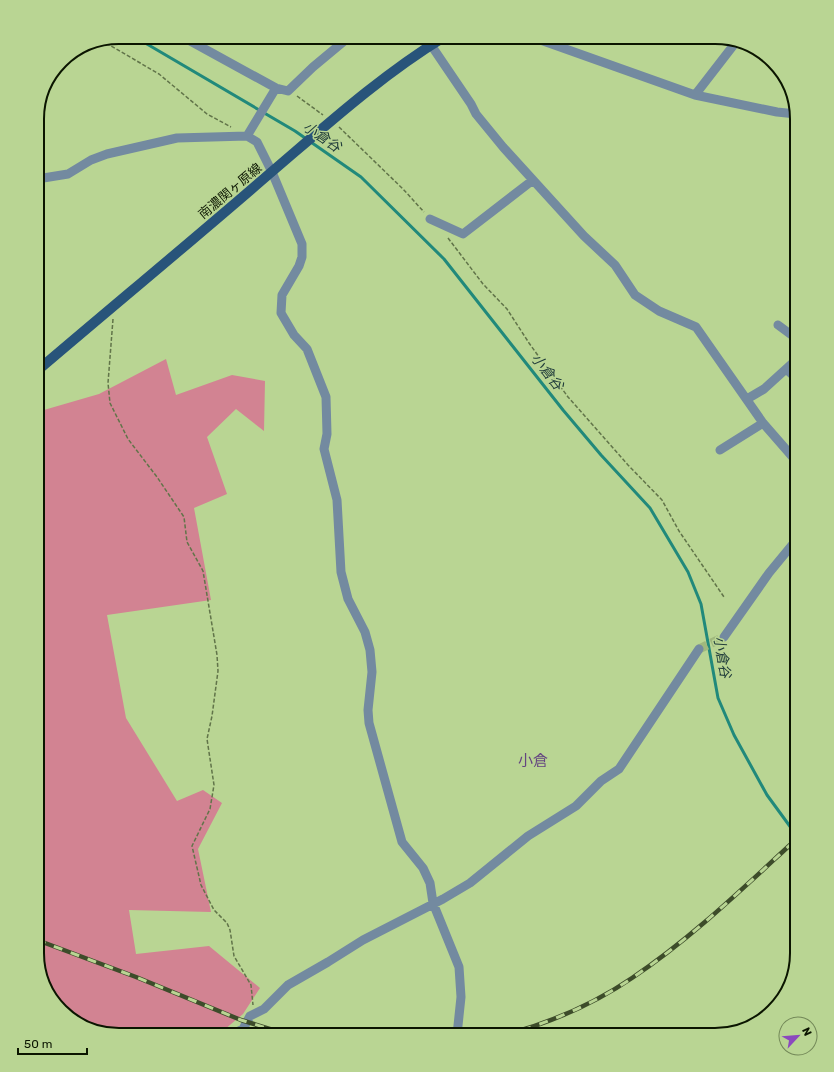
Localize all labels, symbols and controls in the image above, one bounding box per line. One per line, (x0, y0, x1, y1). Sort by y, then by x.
water label: 小倉谷 (300, 118, 345, 156)
street label: 南濃関ヶ原線 (195, 160, 265, 222)
water label: 小倉谷 (527, 350, 567, 395)
water label: 小倉谷 (710, 635, 734, 680)
district label: 小倉 (518, 752, 548, 770)
north arrow (778, 1016, 818, 1056)
text: N (799, 1025, 814, 1038)
scale bar (18, 1030, 87, 1056)
text: 50 m (24, 1037, 52, 1051)

